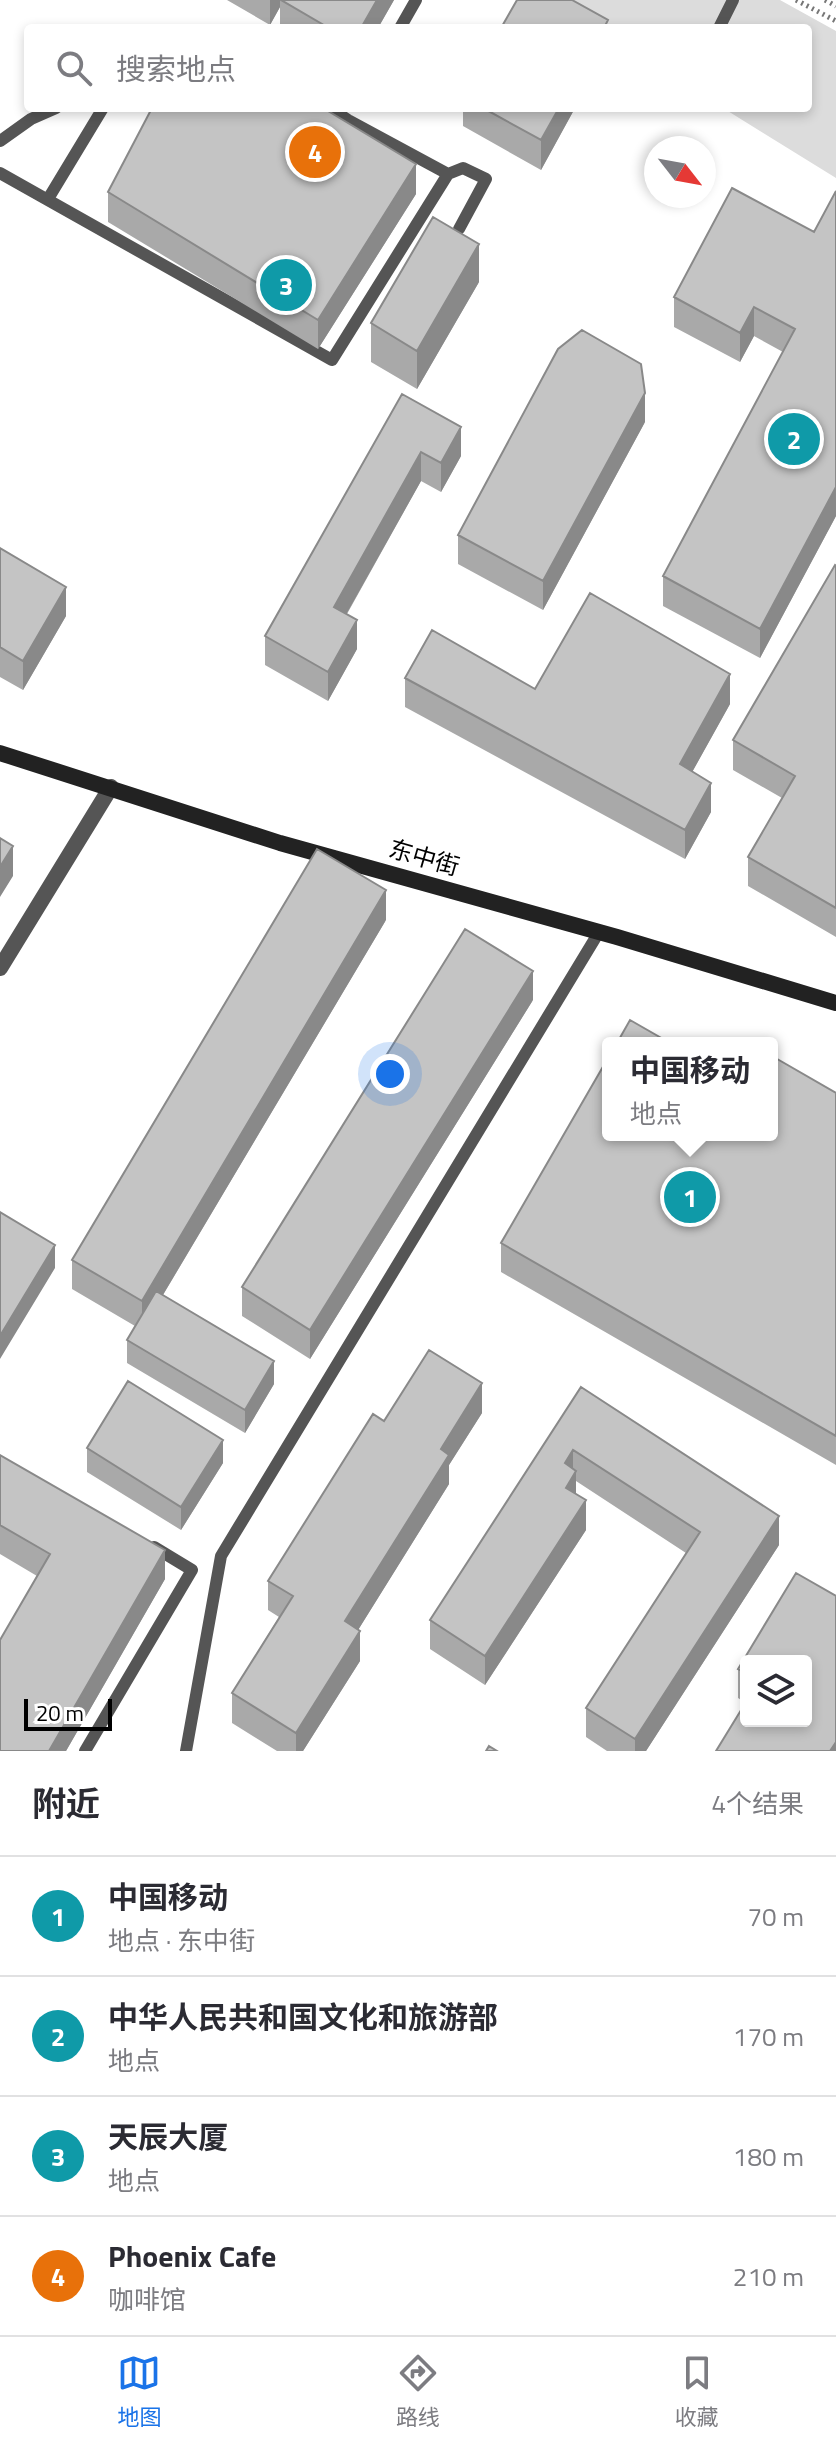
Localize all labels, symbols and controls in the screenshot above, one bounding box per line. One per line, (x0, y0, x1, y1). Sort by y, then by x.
search box (24, 24, 812, 112)
icon: search (52, 46, 96, 90)
text: 搜索地点 (116, 46, 236, 92)
pin: 4 (289, 122, 341, 182)
north arrow (644, 136, 716, 208)
pin: 3 (260, 255, 312, 315)
pin: 2 (768, 409, 820, 469)
street label: 东中街 (385, 830, 464, 884)
popup (602, 1037, 778, 1141)
text: 中国移动 (630, 1047, 750, 1093)
your location (370, 1054, 410, 1094)
text: 地点 (630, 1094, 682, 1133)
pin: 1 (664, 1167, 716, 1227)
map controls (740, 1655, 812, 1727)
button: layers (740, 1655, 812, 1727)
scale bar (24, 1695, 112, 1731)
text: 20 m (36, 1696, 84, 1730)
text: 附近 (32, 1777, 100, 1829)
text: 4个结果 (711, 1784, 804, 1823)
text: 中国移动 (108, 1874, 228, 1920)
text: 1 (51, 1897, 65, 1936)
text: 70 m (747, 1897, 804, 1936)
text: 地点 · 东中街 (108, 1921, 255, 1960)
text: 中华人民共和国文化和旅游部 (108, 1994, 498, 2040)
text: 2 (51, 2017, 65, 2056)
text: 170 m (733, 2017, 804, 2056)
text: 地点 (108, 2041, 160, 2080)
text: 天辰大厦 (108, 2114, 228, 2160)
text: 3 (51, 2137, 65, 2176)
text: 180 m (733, 2137, 804, 2176)
text: 地点 (108, 2161, 160, 2200)
text: Phoenix Cafe (108, 2233, 276, 2279)
text: 4 (51, 2257, 65, 2296)
text: 210 m (733, 2257, 804, 2296)
text: 咖啡馆 (108, 2280, 186, 2319)
tab: 地图 (117, 2351, 161, 2434)
tab: 路线 (396, 2351, 440, 2434)
tab: 收藏 (675, 2351, 719, 2434)

